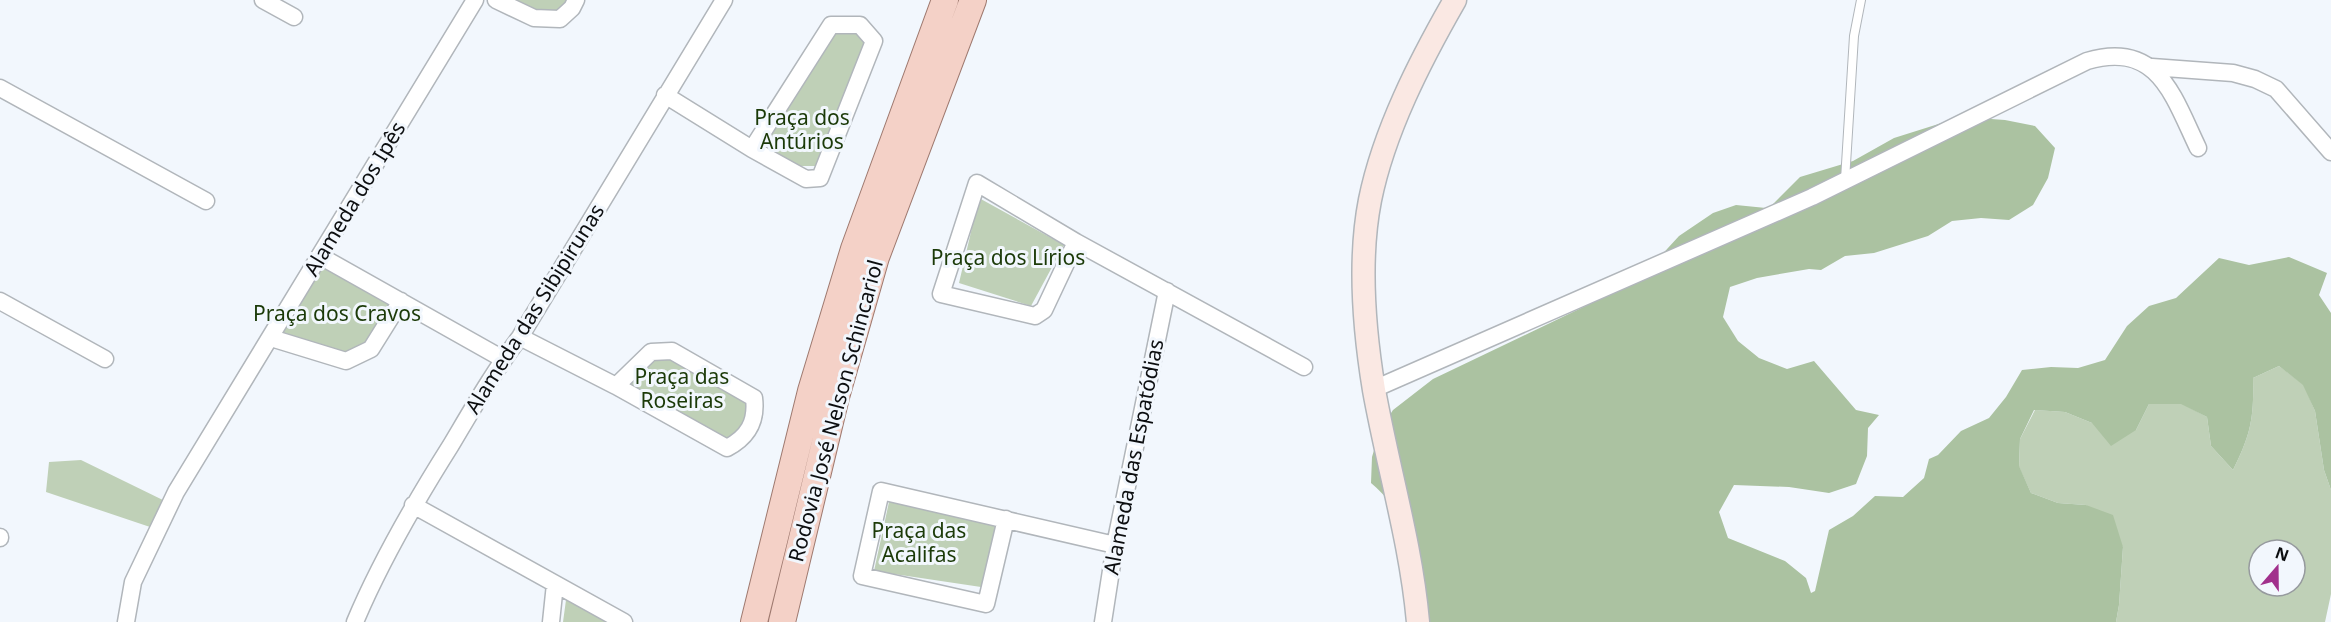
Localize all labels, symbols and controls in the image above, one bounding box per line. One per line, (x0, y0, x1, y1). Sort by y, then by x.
park label: Praça dos Antúrios (754, 103, 850, 155)
street label: Alameda dos Ipês (297, 116, 411, 281)
street label: Alameda das Sibipirunas (458, 198, 610, 419)
park label: Praça dos Lírios (931, 243, 1085, 271)
street label: Rodovia José Nelson Schincariol (781, 257, 889, 565)
park label: Praça dos Cravos (253, 299, 421, 327)
street label: Alameda das Espatódias (1096, 337, 1170, 577)
park label: Praça das Roseiras (635, 362, 729, 414)
park label: Praça das Acalifas (872, 516, 966, 568)
north arrow (2247, 538, 2307, 598)
text: N (2272, 541, 2292, 566)

